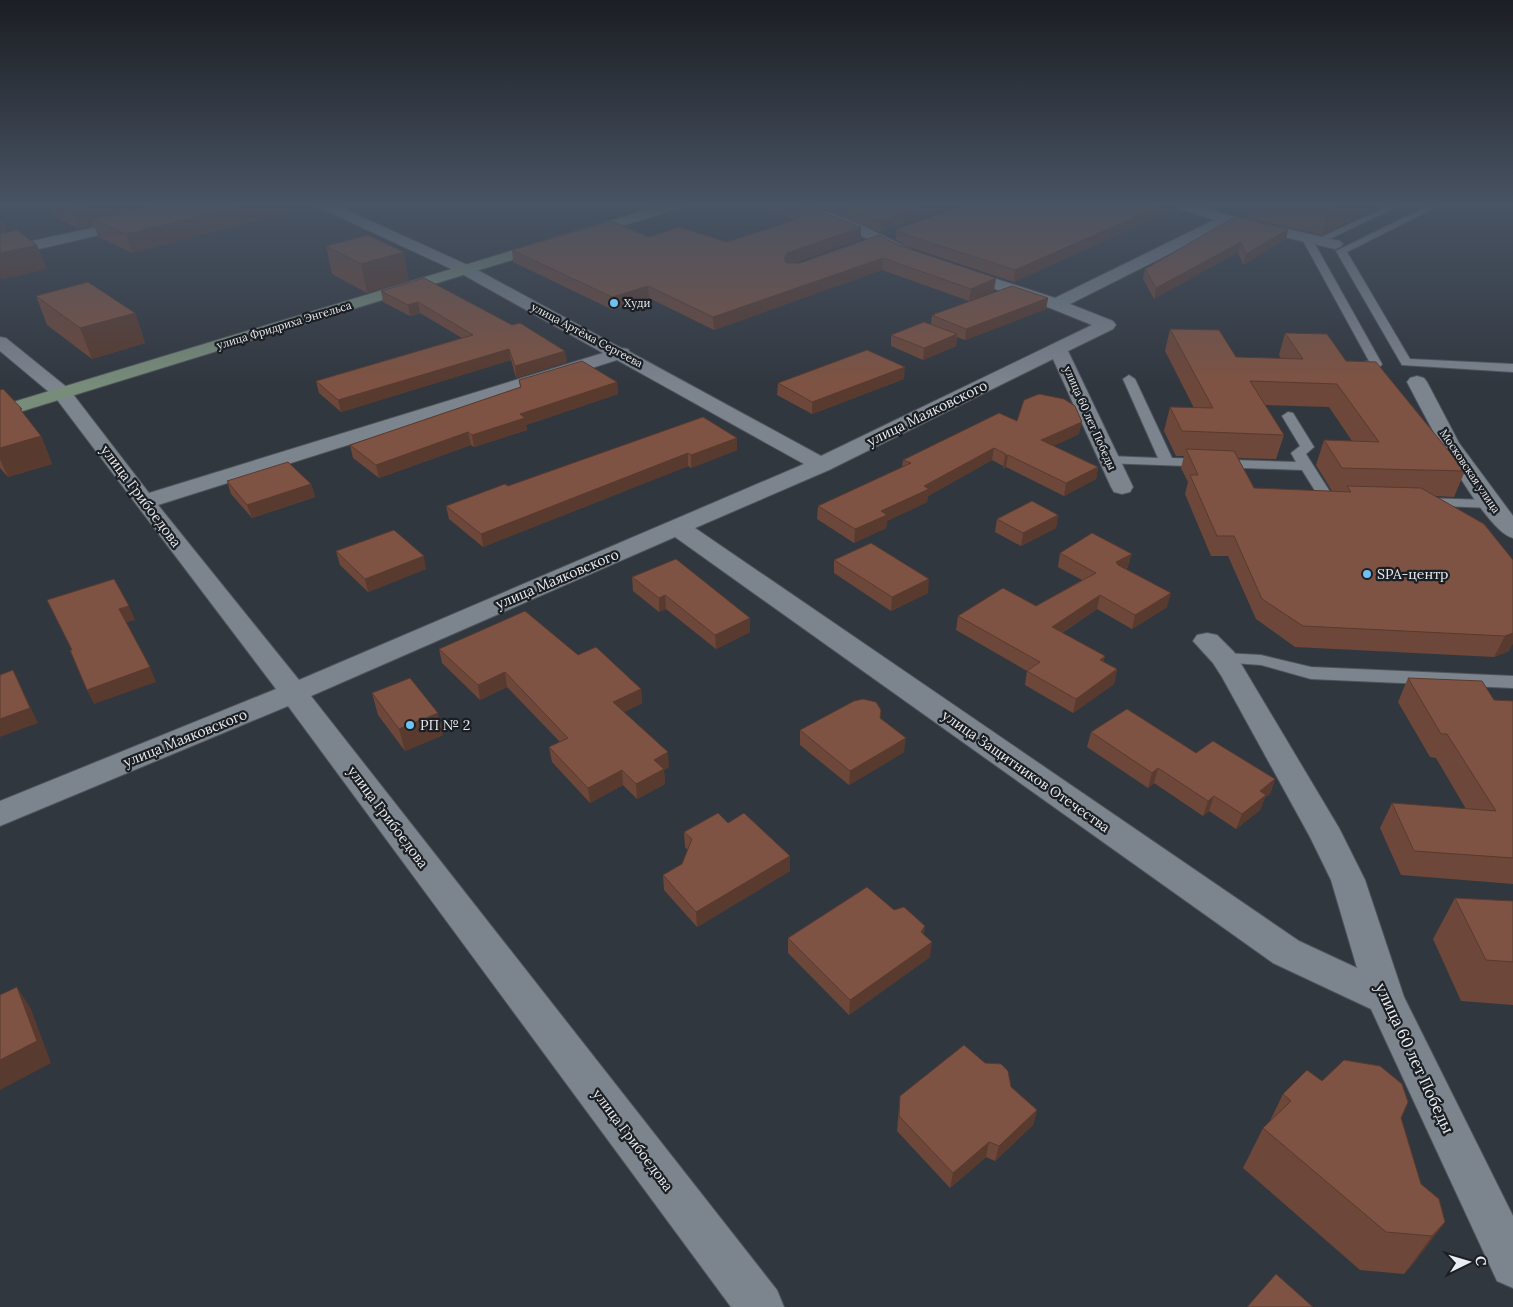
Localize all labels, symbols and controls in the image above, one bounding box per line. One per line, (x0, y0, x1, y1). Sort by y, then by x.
place label: Худи (624, 296, 650, 310)
marker: Худи (608, 297, 620, 309)
street label: улица Фридриха Энгельса (215, 298, 353, 352)
street label: улица Артёма Сергеева (529, 300, 645, 371)
street label: улица 60 лет Победы (1061, 364, 1119, 472)
street label: улица Маяковского (864, 376, 990, 450)
street label: Московская улица (1437, 426, 1503, 516)
street label: улица Грибоедова (97, 441, 185, 551)
street label: улица Маяковского (493, 545, 621, 613)
place label: SPA-центр (1377, 565, 1448, 583)
marker: SPA-центр (1361, 568, 1373, 580)
street label: улица Маяковского (120, 705, 250, 771)
street label: улица Защитников Отечества (938, 706, 1114, 836)
place label: РП № 2 (420, 716, 470, 734)
marker: РП № 2 (404, 719, 416, 731)
street label: улица Грибоедова (344, 762, 432, 872)
street label: улица 60 лет Победы (1371, 980, 1459, 1137)
street label: улица Грибоедова (589, 1085, 677, 1195)
north arrow (1443, 1237, 1493, 1287)
text: С (1472, 1255, 1490, 1267)

